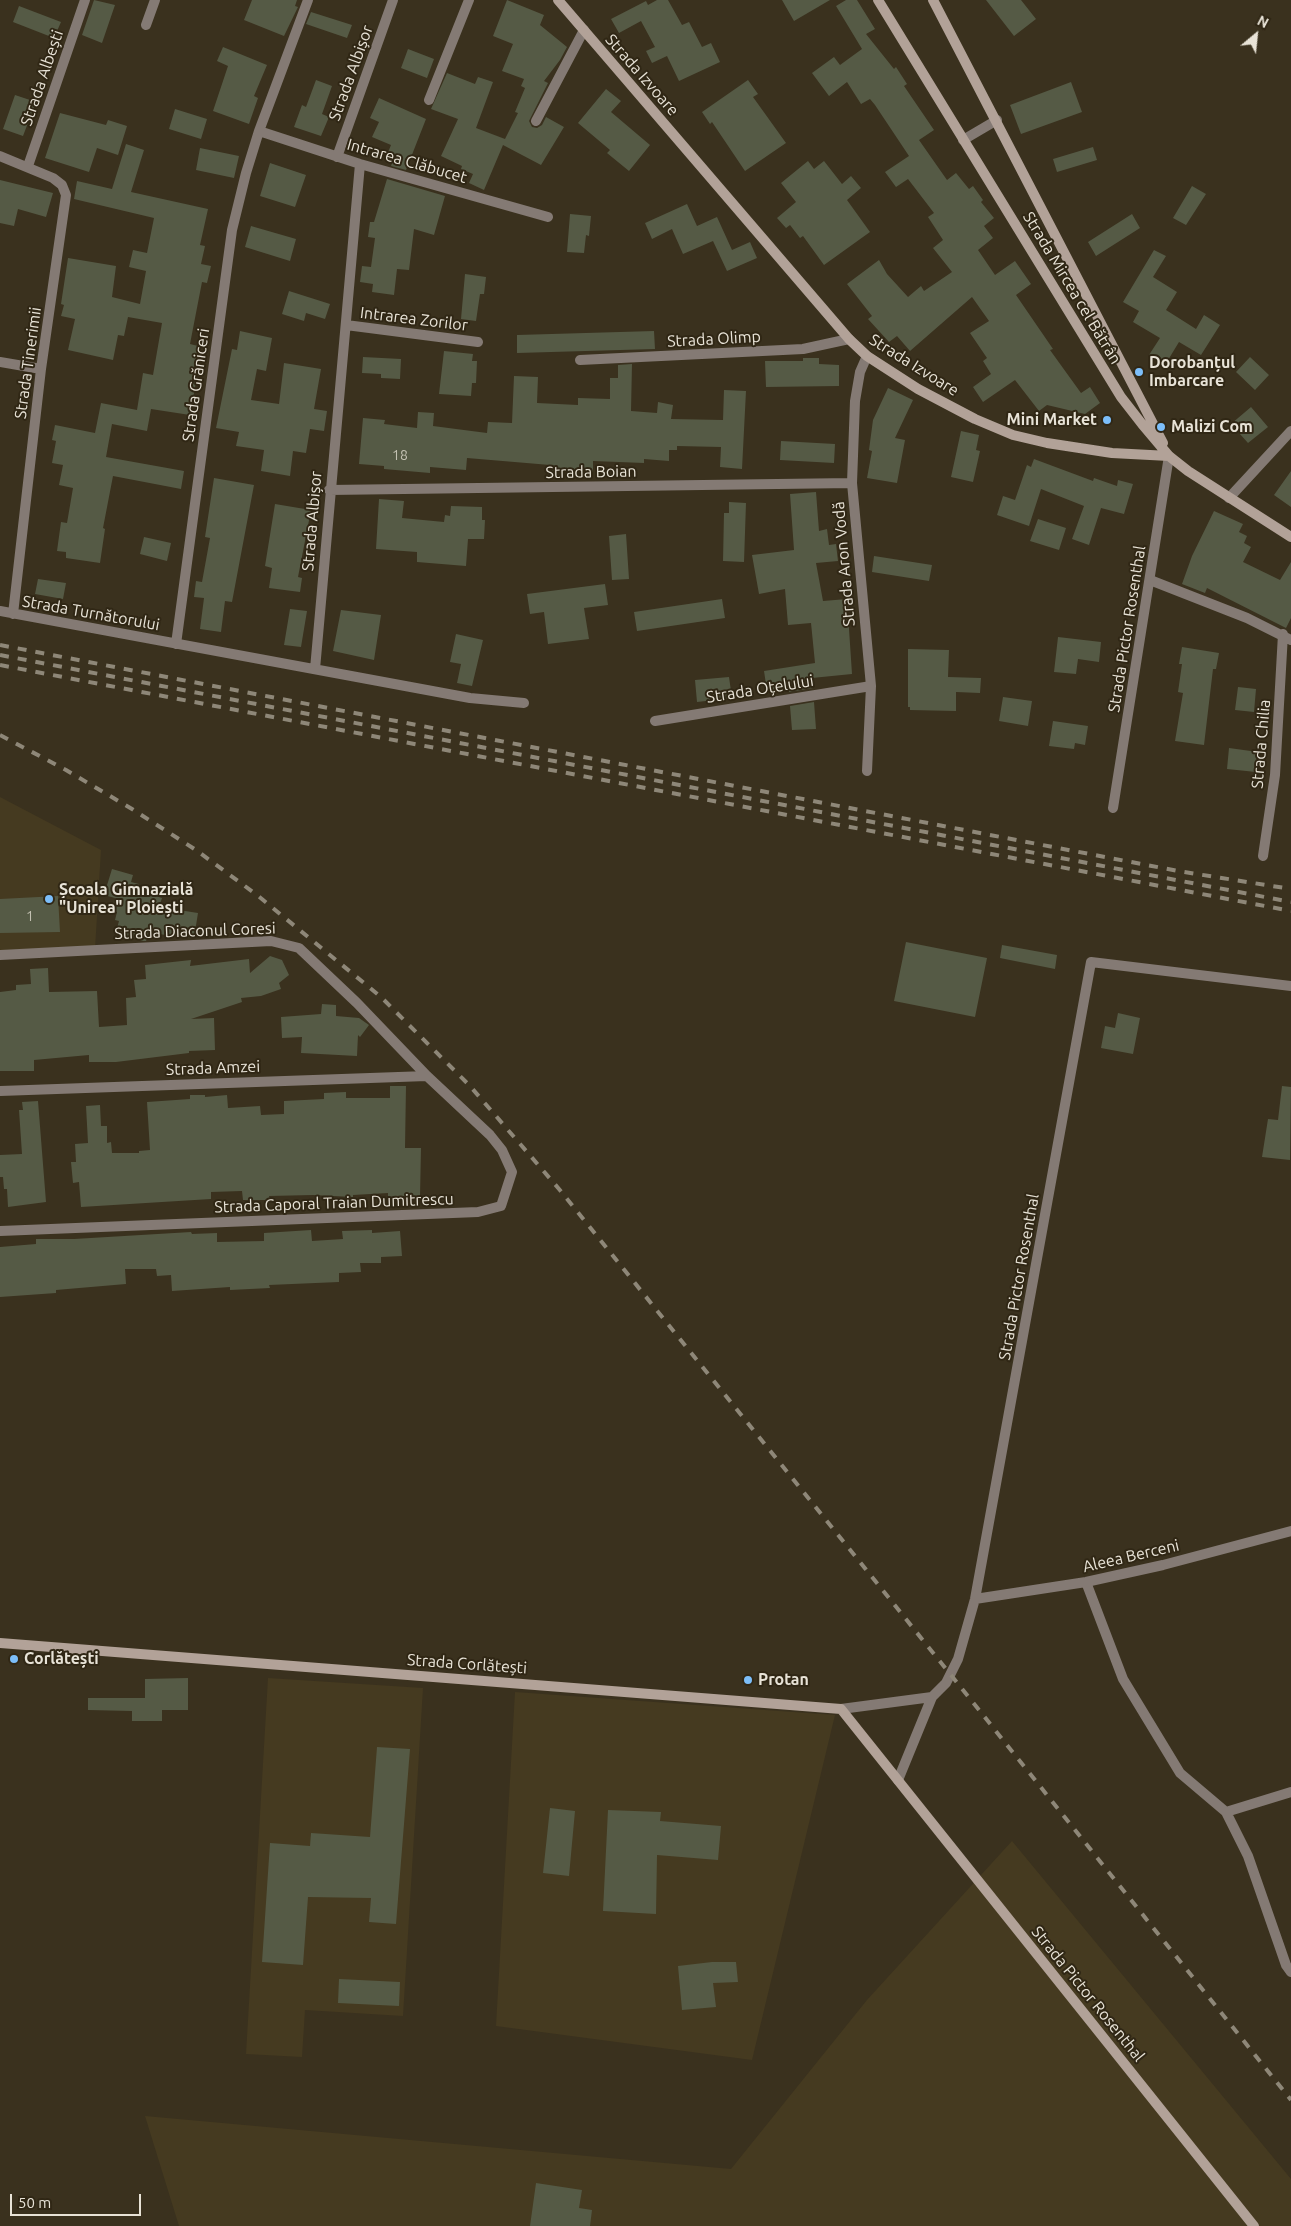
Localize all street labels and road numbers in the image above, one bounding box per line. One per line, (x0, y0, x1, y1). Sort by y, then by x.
street label: Strada Albișor (325, 23, 377, 123)
street label: Strada Albești (17, 28, 67, 128)
street label: Strada Izvoare (601, 30, 683, 120)
street label: Intrarea Clăbucet (345, 135, 469, 187)
street label: Strada Mircea cel Bătrân (1019, 208, 1125, 368)
street label: Intrarea Zorilor (359, 303, 469, 335)
street label: Strada Tinerimii (11, 306, 45, 420)
street label: Strada Grăniceri (179, 327, 213, 443)
street label: Strada Olimp (667, 327, 761, 351)
street label: Strada Izvoare (866, 330, 962, 400)
street label: Strada Boian (545, 462, 637, 482)
street label: Strada Albișor (298, 470, 326, 572)
street label: Strada Aron Vodă (829, 501, 859, 627)
street label: Strada Pictor Rosenthal (1104, 544, 1150, 714)
street label: Strada Turnătorului (21, 591, 161, 635)
street label: Strada Oțelului (705, 671, 815, 707)
street label: Strada Chilia (1248, 699, 1274, 789)
street label: Strada Diaconul Coresi (114, 919, 276, 943)
street label: Strada Amzei (166, 1057, 260, 1079)
street label: Strada Caporal Traian Dumitrescu (214, 1189, 454, 1217)
street label: Strada Pictor Rosenthal (995, 1192, 1043, 1362)
street label: Aleea Berceni (1081, 1536, 1181, 1576)
street label: Strada Corlătești (406, 1650, 528, 1678)
street label: Strada Pictor Rosenthal (1028, 1922, 1148, 2066)

